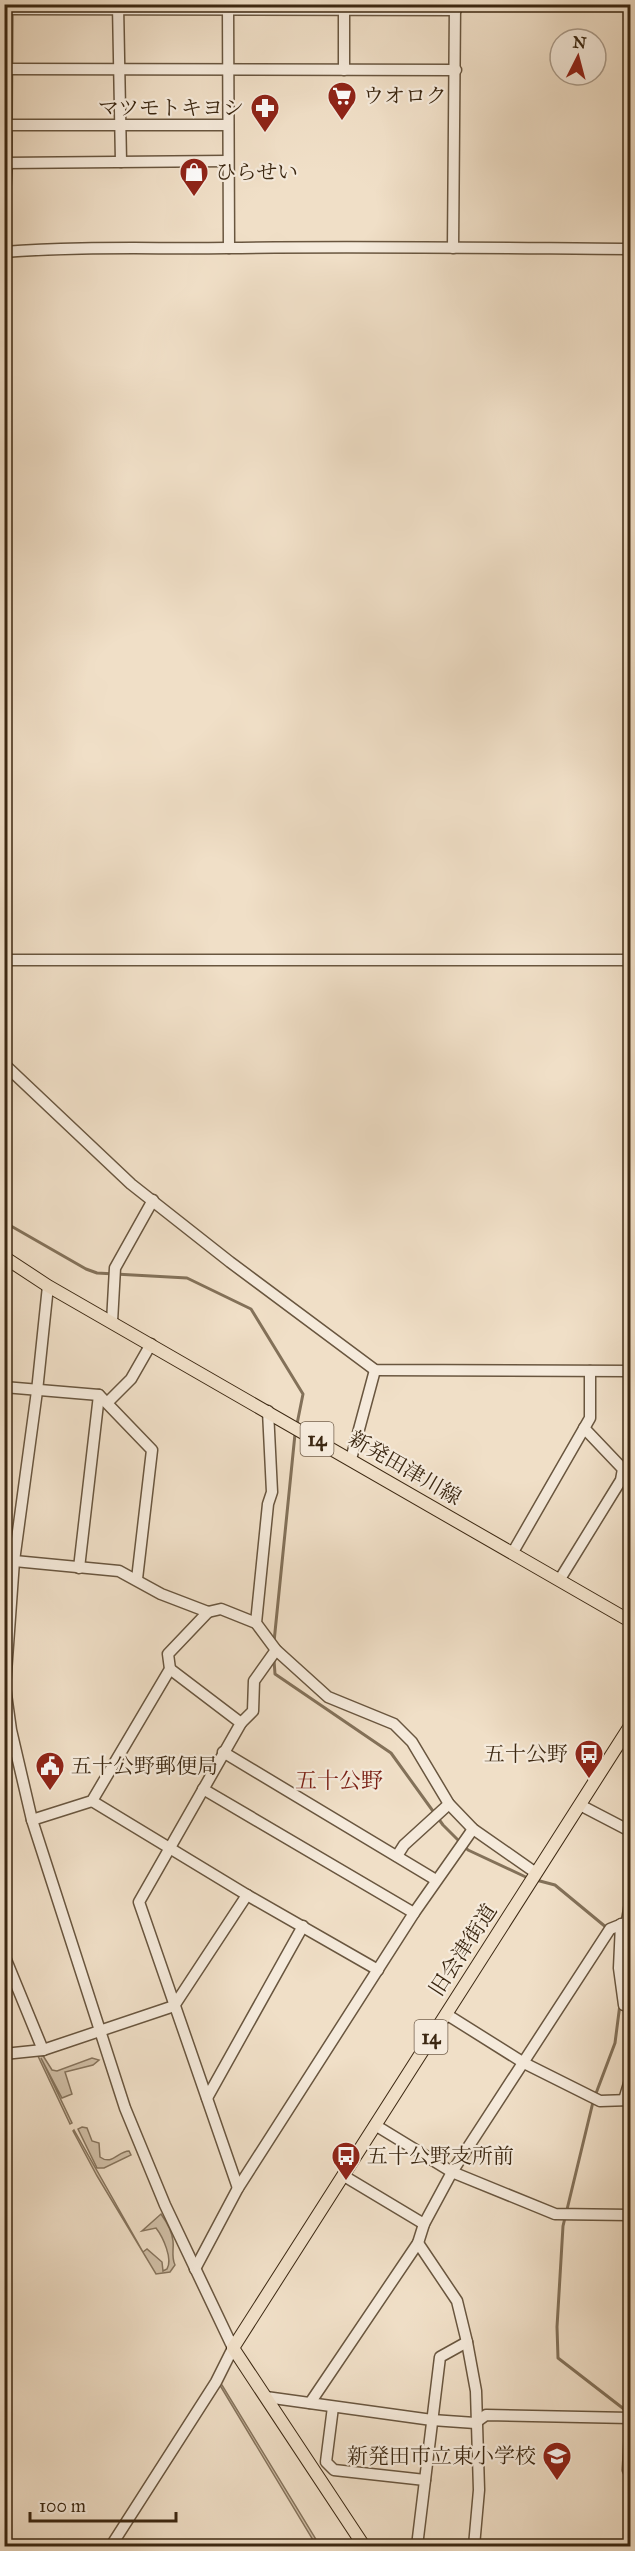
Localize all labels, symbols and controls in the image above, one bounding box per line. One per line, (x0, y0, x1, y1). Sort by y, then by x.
north arrow (548, 27, 608, 87)
text: N (572, 32, 588, 53)
supermarket icon: ウオロク (326, 80, 358, 122)
place label: ウオロク (363, 83, 447, 109)
pharmacy icon: マツモトキヨシ (249, 92, 281, 134)
place label: マツモトキヨシ (98, 95, 244, 121)
shop icon: ひらせい (178, 156, 210, 198)
place label: ひらせい (215, 159, 298, 185)
road number: 14 (300, 1422, 334, 1456)
street label: 新発田津川線 (344, 1425, 466, 1511)
bus stop icon: 五十公野 (573, 1738, 605, 1780)
place label: 五十公野 (484, 1741, 568, 1767)
public building icon: 五十公野郵便局 (34, 1750, 66, 1792)
place label: 五十公野郵便局 (71, 1753, 218, 1779)
district label: 五十公野 (295, 1767, 383, 1794)
street label: 旧会津街道 (424, 1899, 502, 2001)
road number: 14 (414, 2020, 448, 2054)
bus stop icon: 五十公野支所前 (330, 2140, 362, 2182)
place label: 五十公野支所前 (367, 2143, 514, 2169)
school or university icon: 新発田市立東小学校 (541, 2440, 573, 2482)
place label: 新発田市立東小学校 (347, 2443, 536, 2469)
scale bar (30, 2485, 176, 2523)
text: 100 m (39, 2495, 86, 2517)

